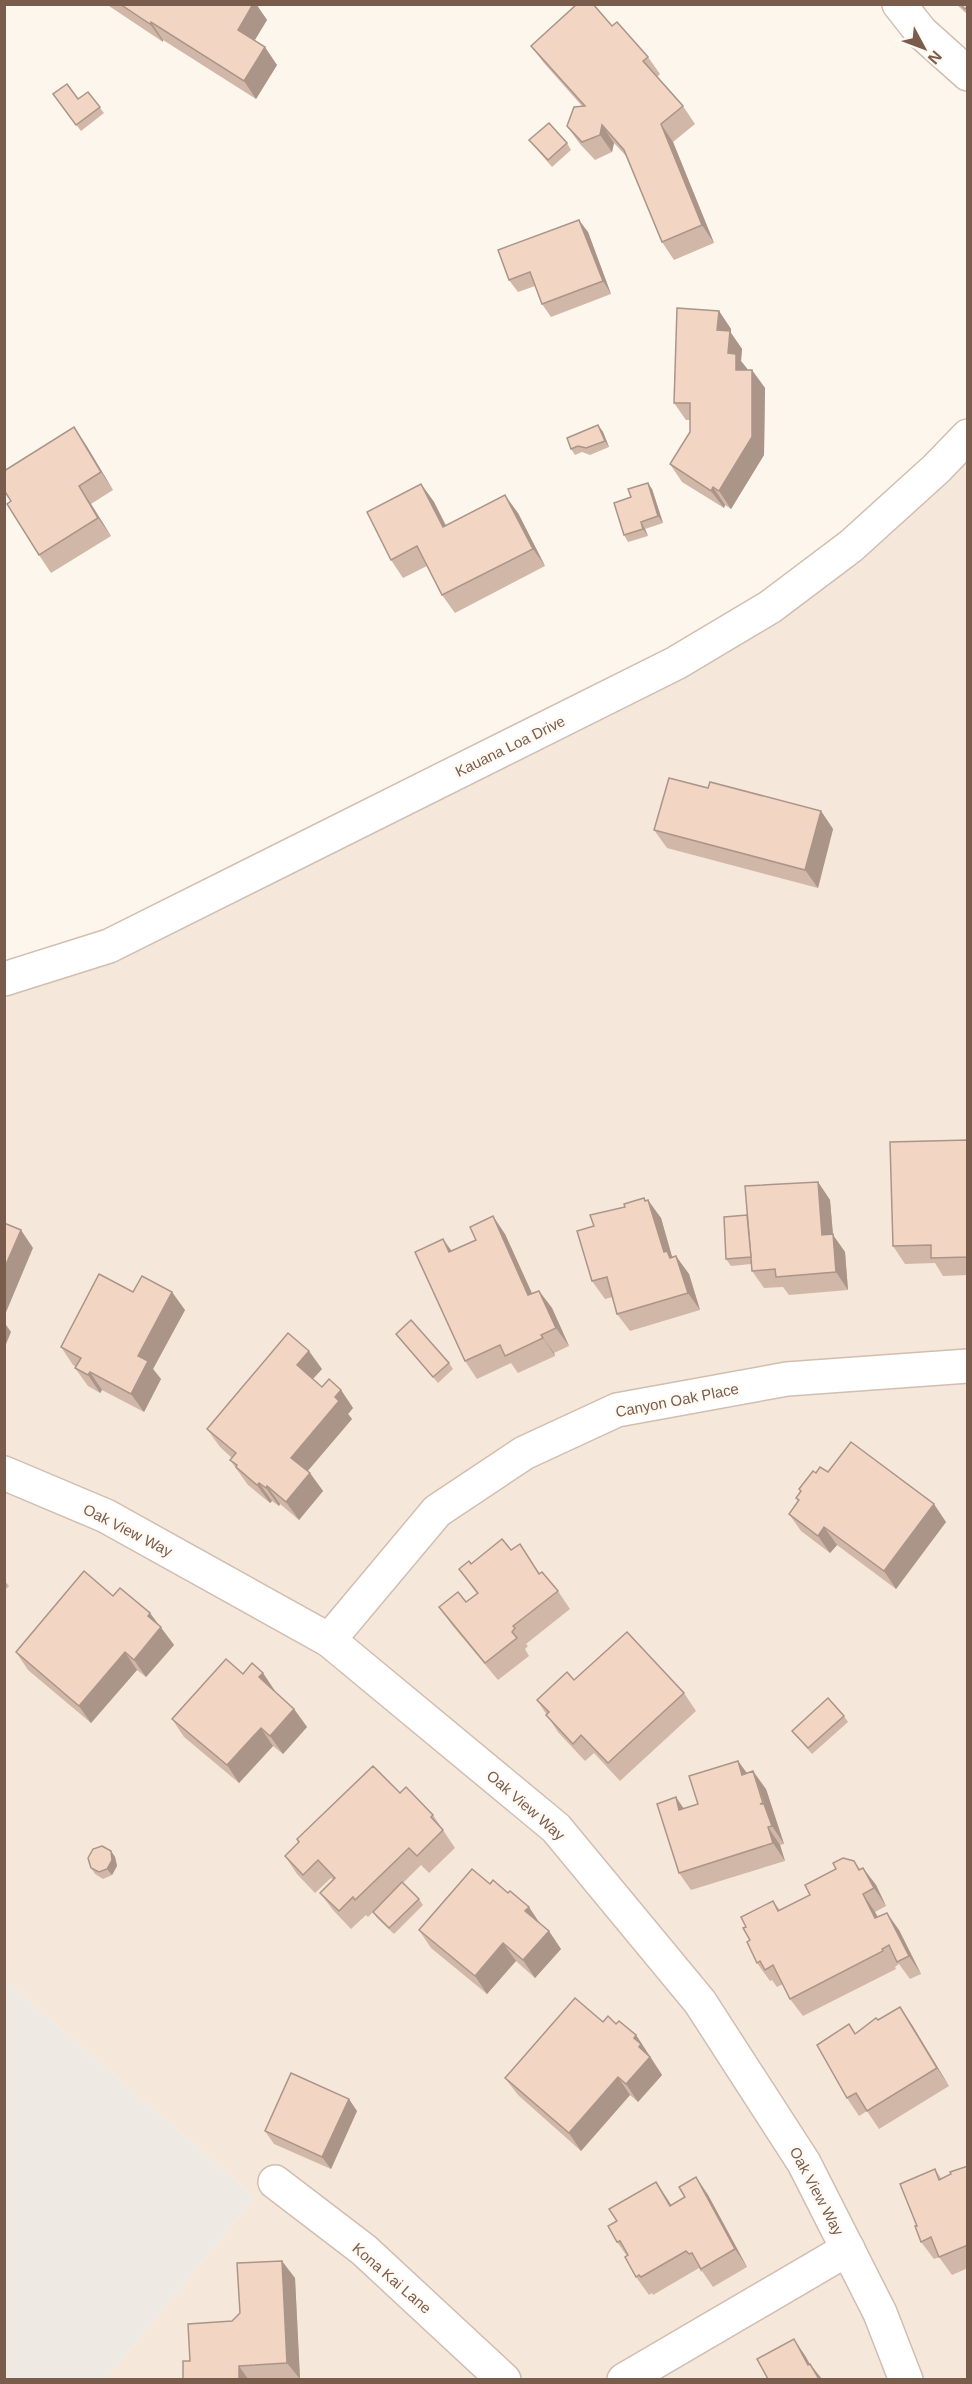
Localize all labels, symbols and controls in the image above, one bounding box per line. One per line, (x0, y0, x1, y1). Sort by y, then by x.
north arrow (894, 18, 954, 78)
text: N (925, 48, 945, 67)
street label: Kauana Loa Drive (452, 712, 568, 780)
street label: Canyon Oak Place (614, 1380, 740, 1420)
street label: Oak View Way (81, 1500, 176, 1560)
street label: Oak View Way (484, 1767, 569, 1844)
street label: Oak View Way (787, 2144, 848, 2238)
street label: Kona Kai Lane (349, 2239, 435, 2317)

